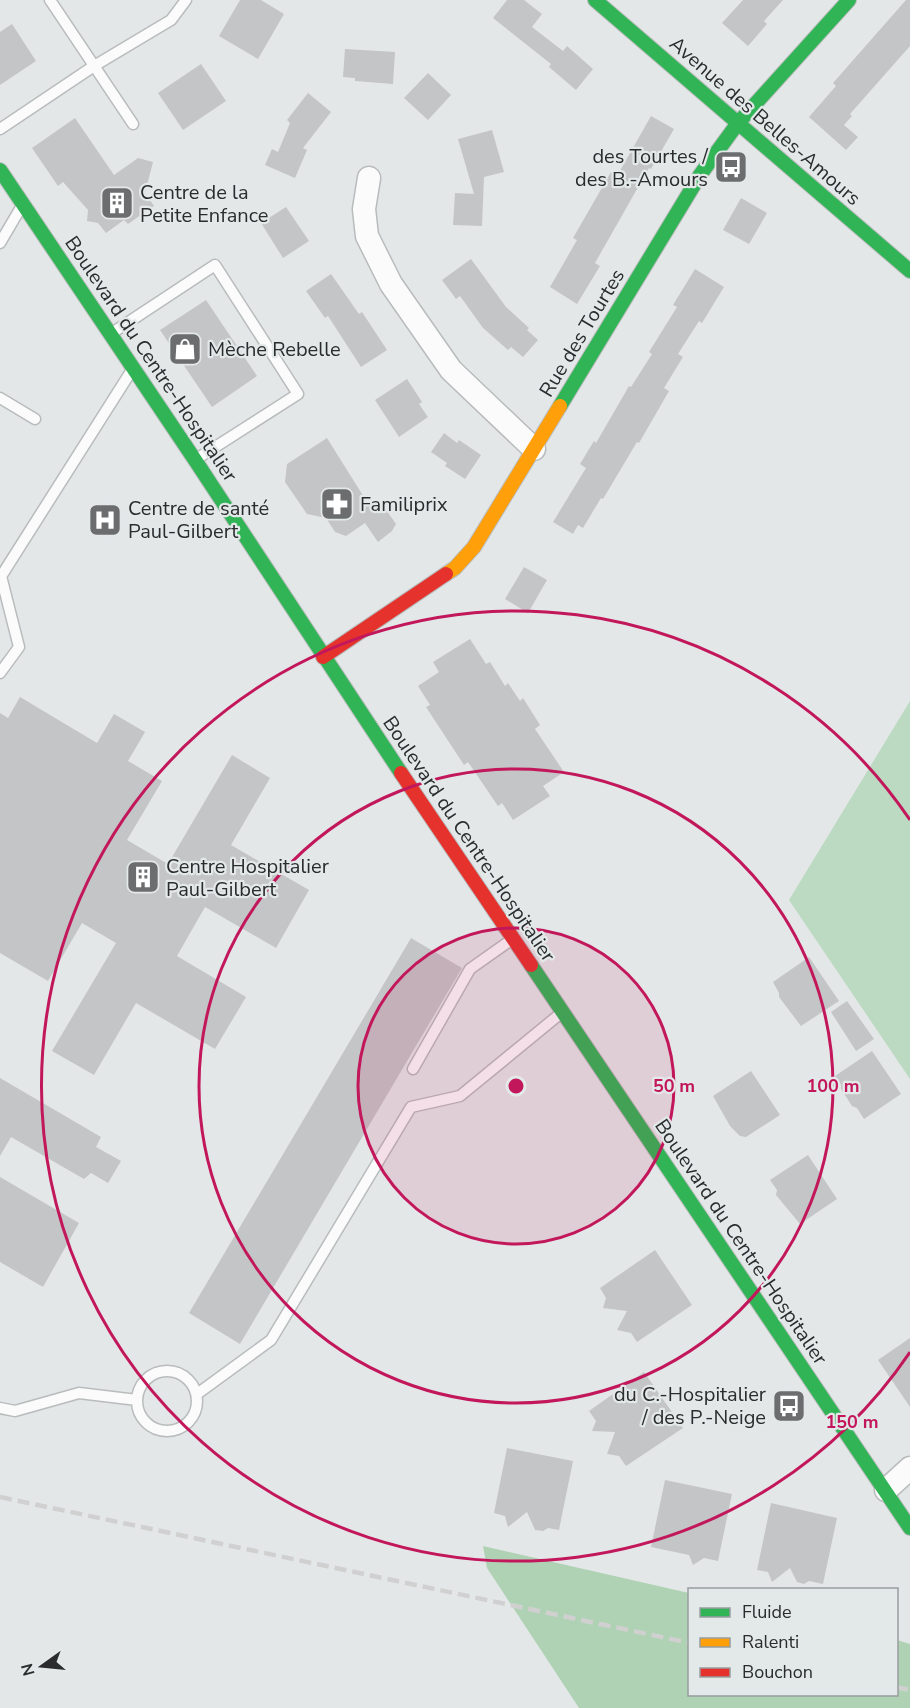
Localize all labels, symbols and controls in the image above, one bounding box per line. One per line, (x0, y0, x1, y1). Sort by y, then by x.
street label: Avenue des Belles-Amours (664, 30, 866, 212)
place label: des Tourtes / des B.-Amours (575, 143, 709, 193)
bus stop icon: des Tourtes / des B.-Amours (713, 149, 749, 185)
place label: Centre de la Petite Enfance (140, 179, 268, 229)
building icon: Centre de la Petite Enfance (99, 185, 135, 221)
street label: Boulevard du Centre-Hospitalier (58, 231, 244, 487)
street label: Rue des Tourtes (533, 264, 631, 402)
shop icon: Mèche Rebelle (167, 331, 203, 367)
place label: Mèche Rebelle (208, 336, 341, 363)
pharmacy icon: Familiprix (319, 486, 355, 522)
place label: Familiprix (360, 491, 448, 518)
place label: Centre de santé Paul-Gilbert (128, 495, 269, 545)
hospital icon: Centre de santé Paul-Gilbert (87, 502, 123, 538)
street label: Boulevard du Centre-Hospitalier (376, 711, 562, 967)
place label: Centre Hospitalier Paul-Gilbert (166, 853, 329, 903)
building icon: Centre Hospitalier Paul-Gilbert (125, 859, 161, 895)
text: 50 m (653, 1074, 695, 1098)
text: 100 m (806, 1074, 860, 1098)
centre of rings (506, 1076, 526, 1096)
street label: Boulevard du Centre-Hospitalier (648, 1114, 834, 1370)
place label: du C.-Hospitalier / des P.-Neige (614, 1381, 766, 1431)
bus stop icon: du C.-Hospitalier / des P.-Neige (771, 1388, 807, 1424)
text: 150 m (825, 1410, 879, 1434)
legend (688, 1588, 898, 1696)
text: Fluide (742, 1600, 792, 1624)
text: Ralenti (742, 1630, 799, 1654)
north arrow (12, 1636, 72, 1696)
text: Bouchon (742, 1660, 813, 1684)
text: N (16, 1661, 41, 1678)

